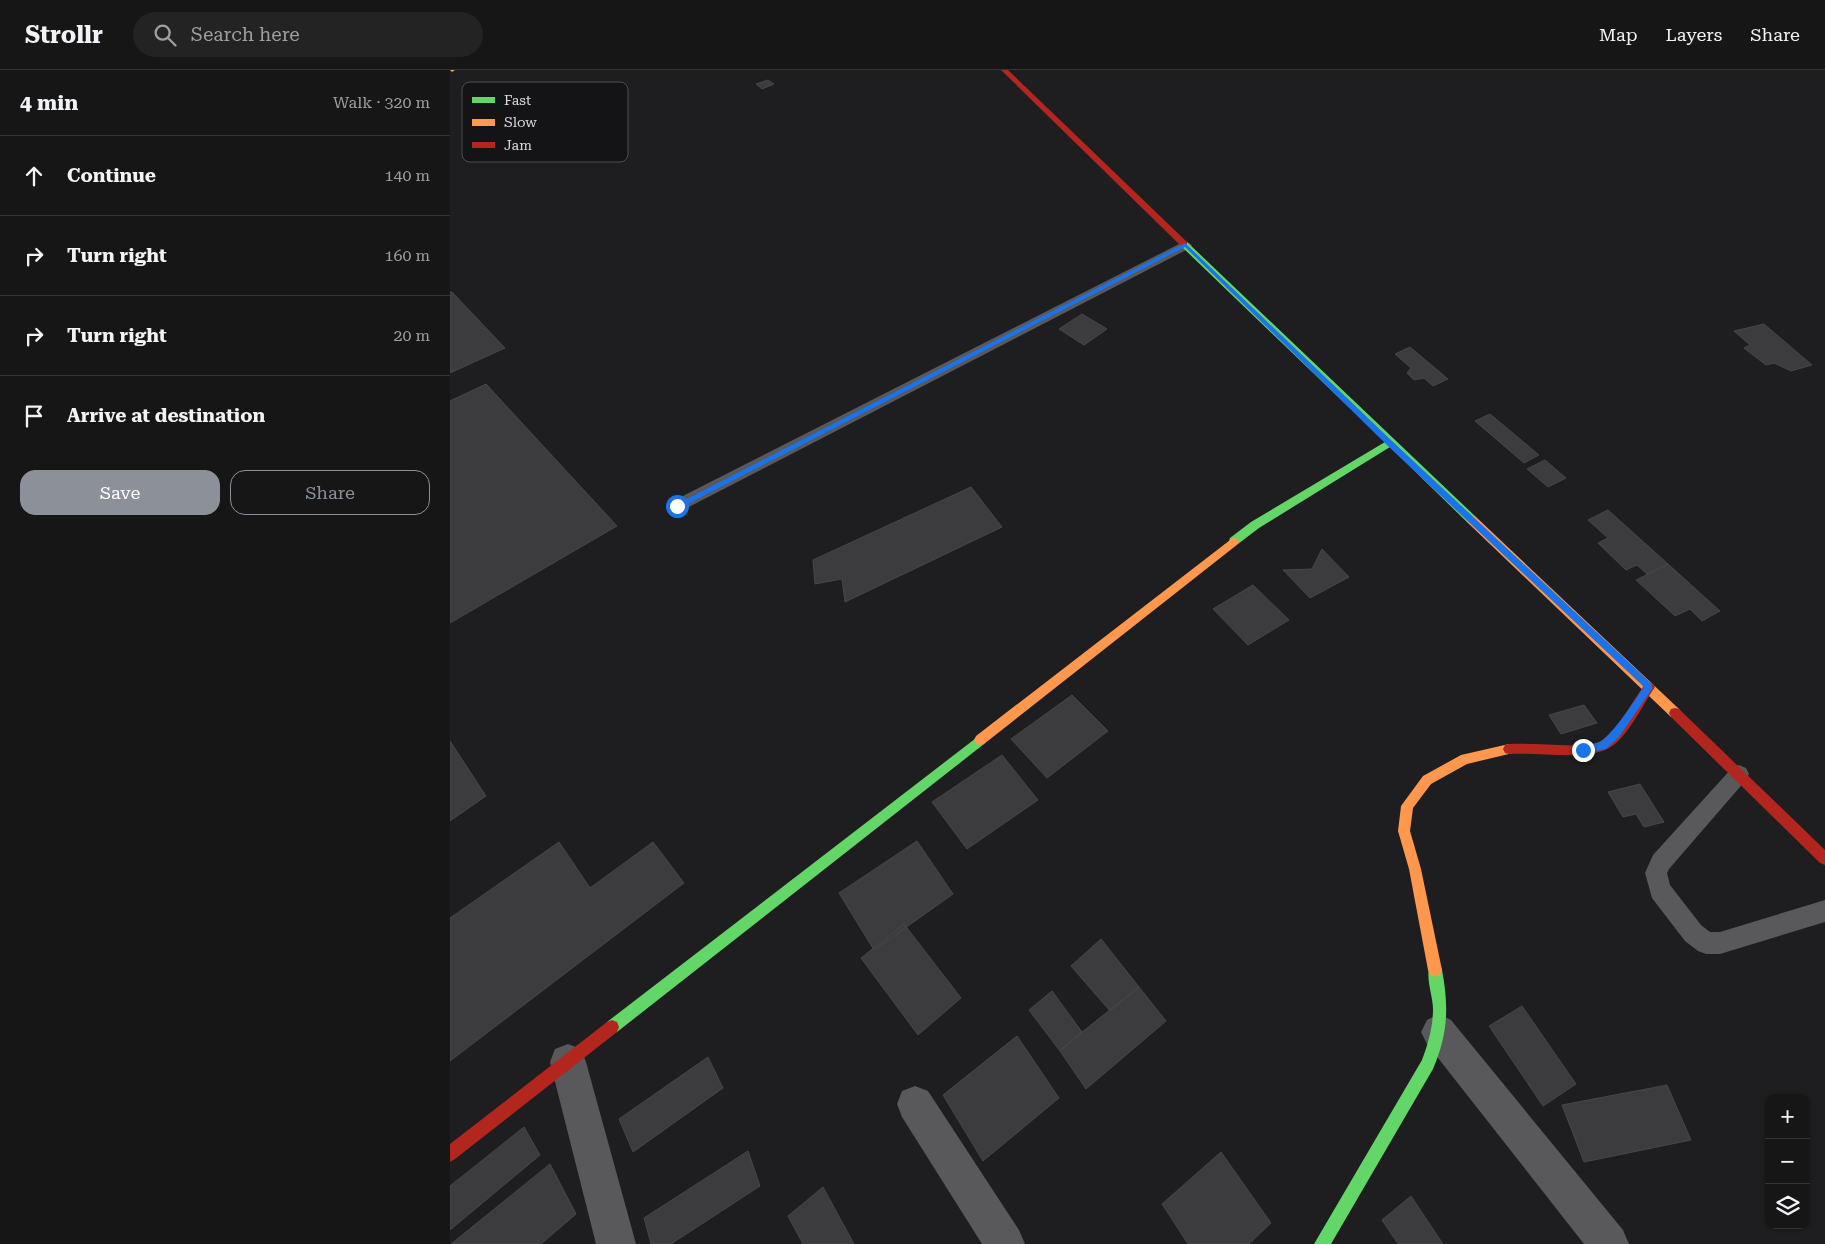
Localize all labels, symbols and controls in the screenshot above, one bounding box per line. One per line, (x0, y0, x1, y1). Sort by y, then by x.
search box (133, 12, 483, 57)
text: Strollr (25, 21, 103, 49)
icon: search (151, 21, 179, 49)
text: Search here (191, 23, 300, 46)
text: Map (1599, 24, 1638, 45)
text: Layers (1666, 24, 1722, 45)
text: Share (1750, 24, 1800, 45)
legend (462, 82, 628, 162)
text: 4 min (20, 91, 78, 115)
text: Fast (504, 92, 531, 108)
text: Walk · 320 m (333, 93, 430, 112)
text: Slow (504, 114, 537, 130)
text: Jam (504, 137, 532, 153)
icon: ahead (20, 162, 48, 190)
text: Continue (67, 164, 156, 187)
text: 140 m (384, 166, 430, 185)
icon: right (20, 242, 48, 270)
text: Turn right (67, 244, 167, 267)
text: 160 m (384, 246, 430, 265)
icon: right (20, 322, 48, 350)
text: Turn right (67, 324, 167, 347)
text: 20 m (393, 326, 430, 345)
icon: arrive (20, 402, 48, 430)
text: Arrive at destination (67, 404, 265, 427)
button: Save (20, 470, 220, 515)
button: Share (230, 470, 430, 515)
route start (666, 495, 689, 518)
route end (1572, 739, 1595, 762)
map controls (1765, 1094, 1810, 1229)
button: + (1765, 1094, 1810, 1139)
button: − (1765, 1139, 1810, 1184)
button: layers (1765, 1184, 1810, 1229)

